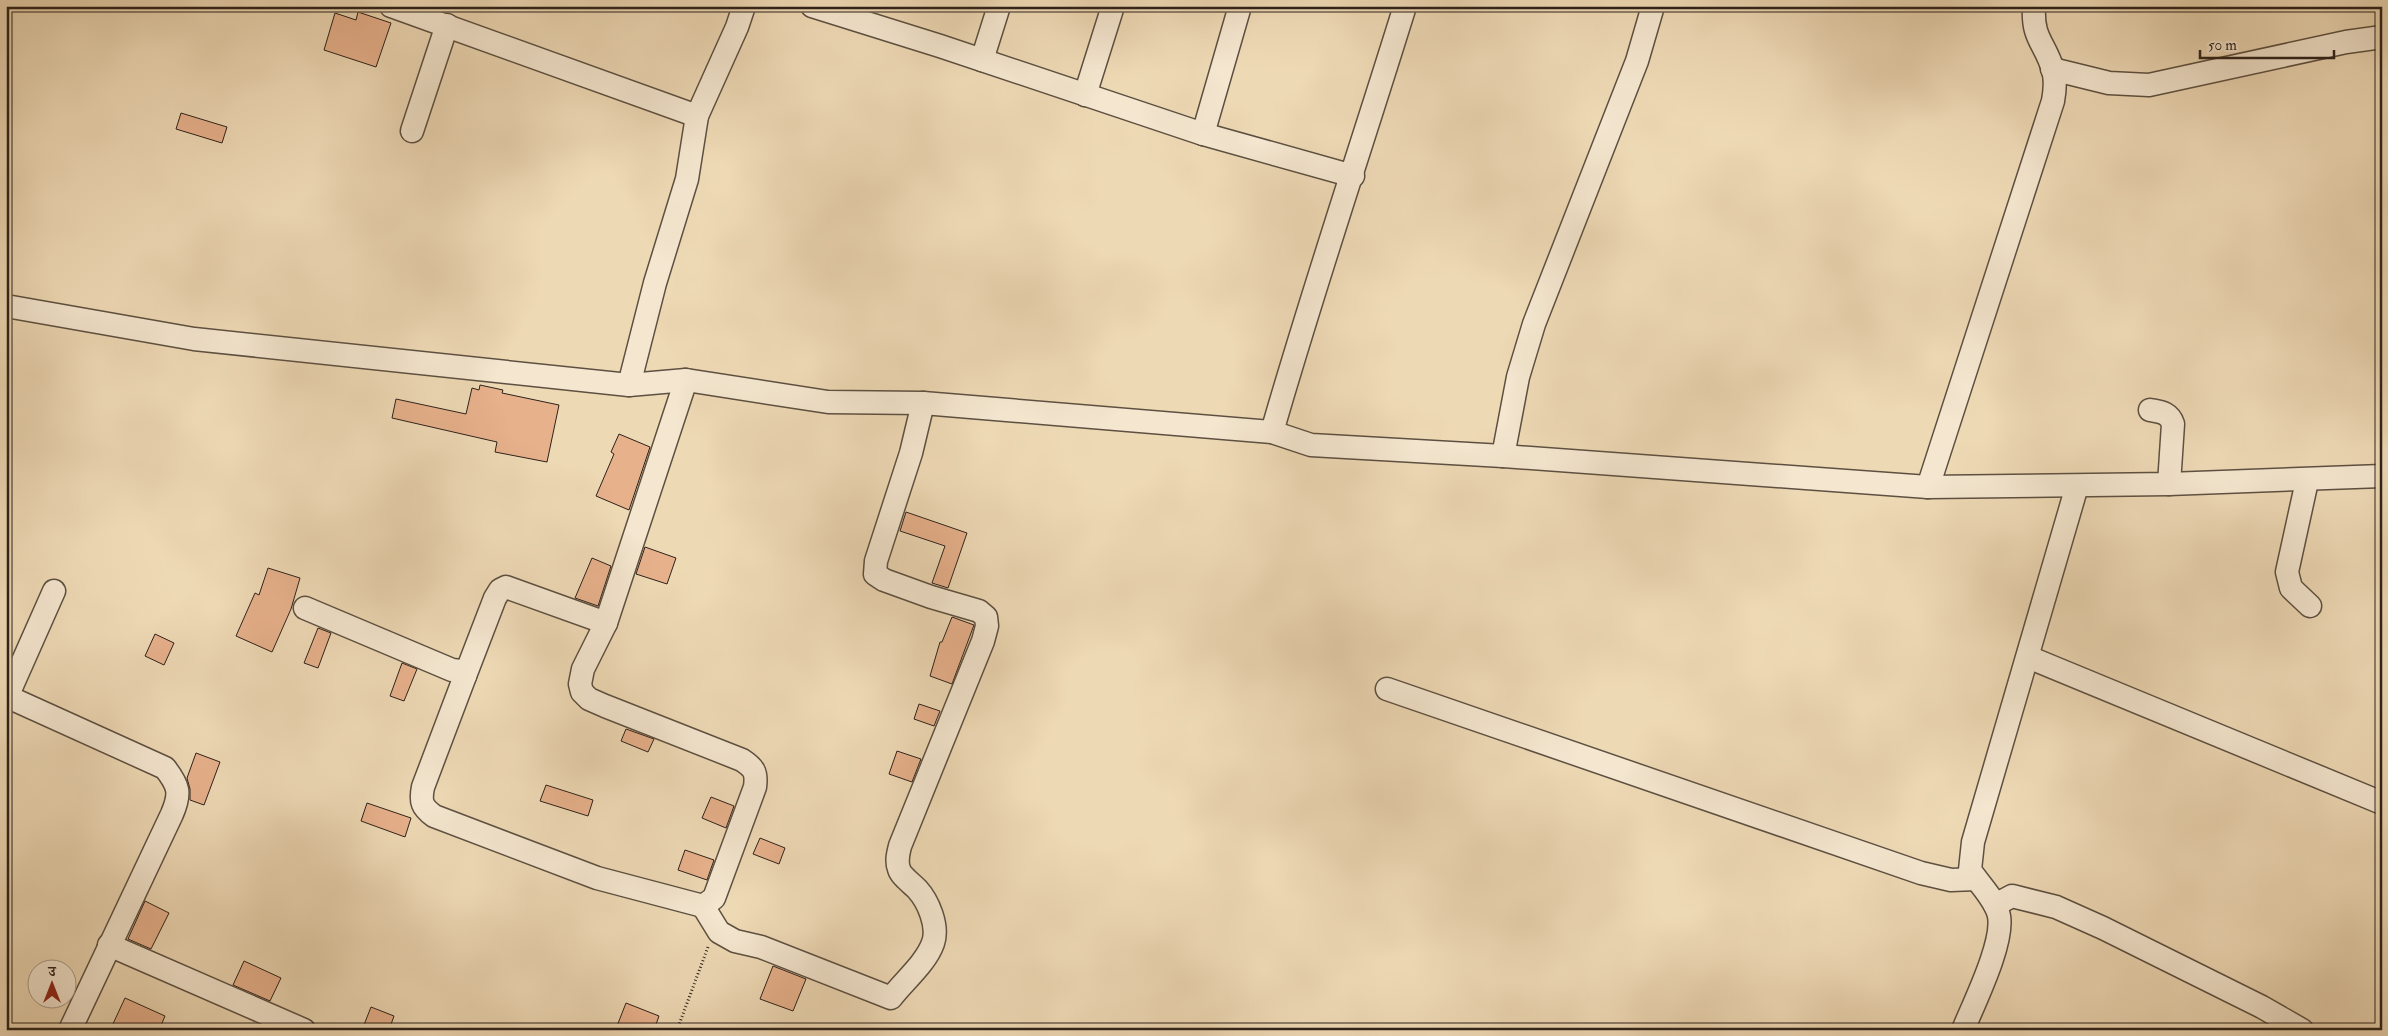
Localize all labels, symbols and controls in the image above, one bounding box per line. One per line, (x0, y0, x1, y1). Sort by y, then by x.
scale bar (2200, 28, 2334, 60)
text: 50 m (2208, 36, 2237, 55)
north arrow (28, 958, 78, 1008)
text: उ (47, 963, 56, 980)

